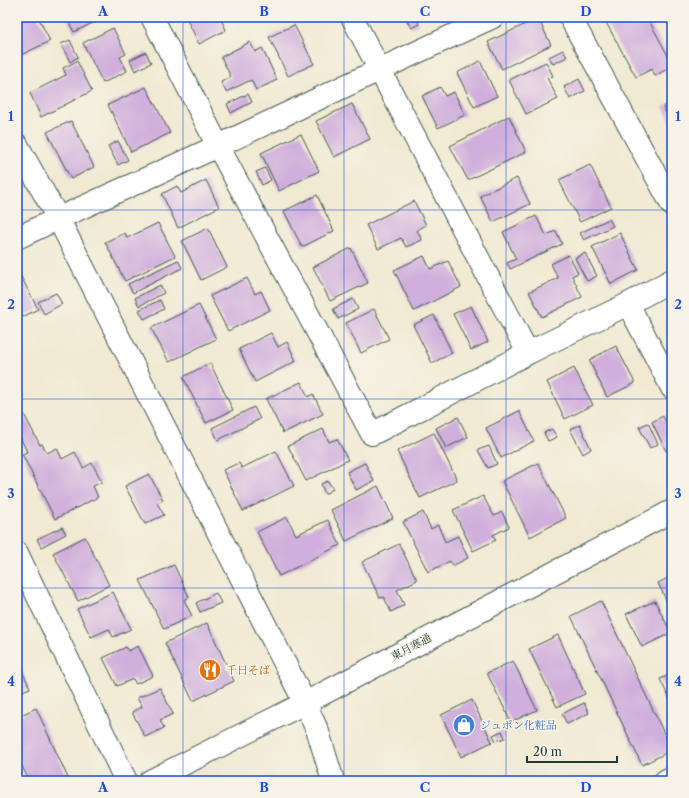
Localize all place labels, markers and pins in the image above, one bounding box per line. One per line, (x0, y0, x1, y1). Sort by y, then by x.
restaurant icon: 千日そば (197, 657, 223, 683)
place label: 千日そば (226, 663, 270, 677)
shop icon: ジュポン化粧品 (451, 712, 477, 738)
place label: ジュポン化粧品 (480, 718, 557, 732)

